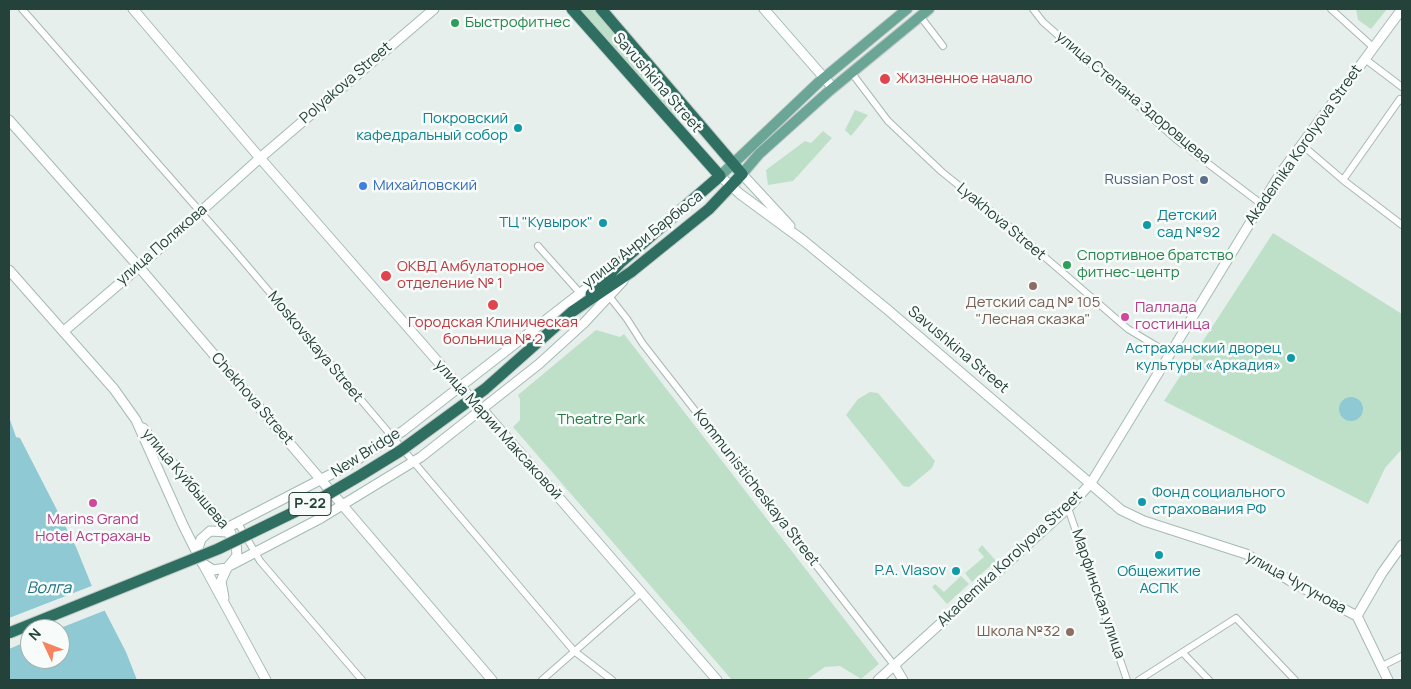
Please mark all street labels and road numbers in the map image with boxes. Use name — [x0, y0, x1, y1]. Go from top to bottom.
street label: улица Степана Здоровцева — [1052, 28, 1214, 168]
street label: Savushkina Street — [609, 30, 705, 136]
street label: Polyakova Street — [296, 38, 396, 128]
street label: Akademika Korolyova Street — [1242, 62, 1366, 228]
street label: Lyakhova Street — [953, 180, 1049, 264]
street label: улица Анри Барбюса — [579, 187, 707, 293]
street label: улица Полякова — [113, 201, 211, 289]
street label: Moskovskaya Street — [264, 288, 366, 406]
street label: Savushkina Street — [904, 303, 1012, 397]
street label: Chekhova Street — [207, 349, 297, 449]
street label: улица Марии Максаковой — [431, 356, 565, 504]
street label: Kommunisticheskaya Street — [689, 406, 823, 570]
street label: улица Куйбышева — [138, 425, 232, 533]
street label: New Bridge — [328, 425, 404, 481]
street label: Akademika Korolyova Street — [934, 487, 1086, 631]
road number: Р-22 — [289, 492, 331, 516]
street label: Марфинская улица — [1067, 527, 1129, 661]
street label: улица Чугунова — [1243, 548, 1349, 618]

